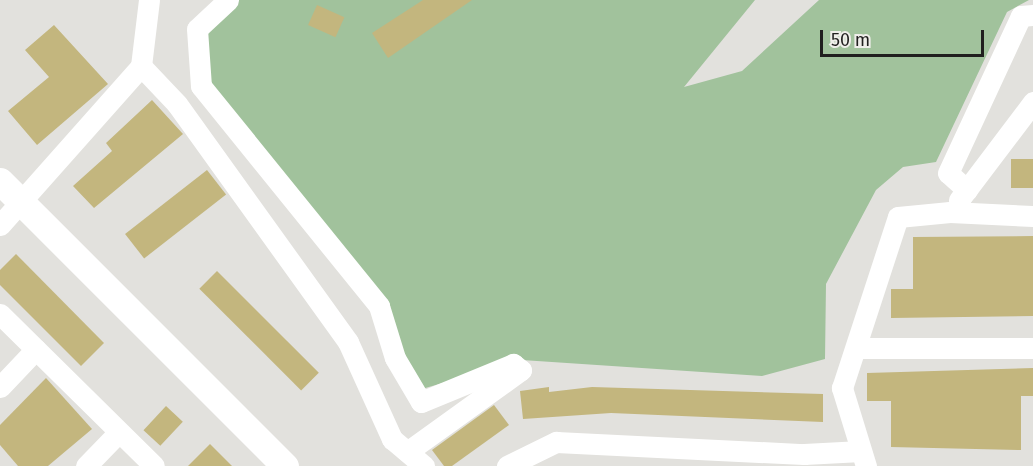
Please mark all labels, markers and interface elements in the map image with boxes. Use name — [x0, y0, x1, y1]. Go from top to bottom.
scale bar — [823, 18, 986, 56]
text: 50 m — [831, 29, 870, 51]

